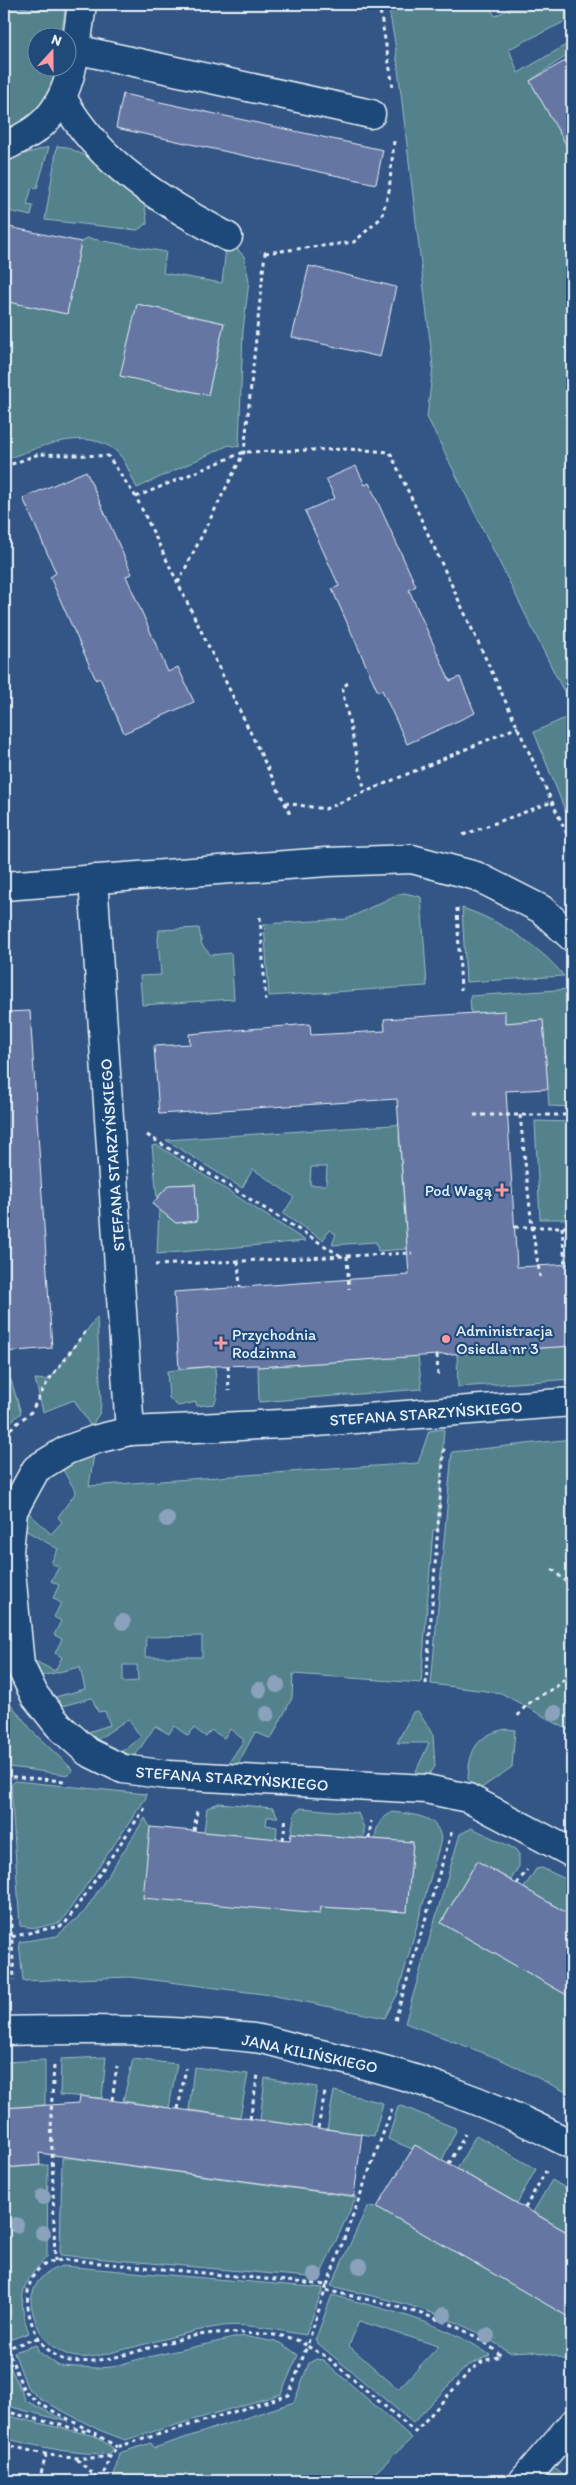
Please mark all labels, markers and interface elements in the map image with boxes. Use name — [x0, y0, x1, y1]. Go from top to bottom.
north arrow — [28, 28, 78, 78]
text: N — [49, 31, 64, 50]
street label: STEFANA STARZYŃSKIEGO — [96, 1058, 129, 1252]
place label: Pod Wagą — [425, 1181, 493, 1200]
marker: Pod Wagą — [496, 1184, 508, 1196]
place label: Administracja Osiedla nr 3 — [456, 1321, 553, 1358]
place label: Przychodnia Rodzinna — [232, 1325, 317, 1362]
marker: Administracja Osiedla nr 3 — [440, 1333, 452, 1345]
marker: Przychodnia Rodzinna — [214, 1336, 228, 1350]
street label: STEFANA STARZYŃSKIEGO — [329, 1397, 523, 1430]
street label: STEFANA STARZYŃSKIEGO — [135, 1762, 329, 1795]
street label: JANA KILIŃSKIEGO — [240, 2030, 380, 2077]

